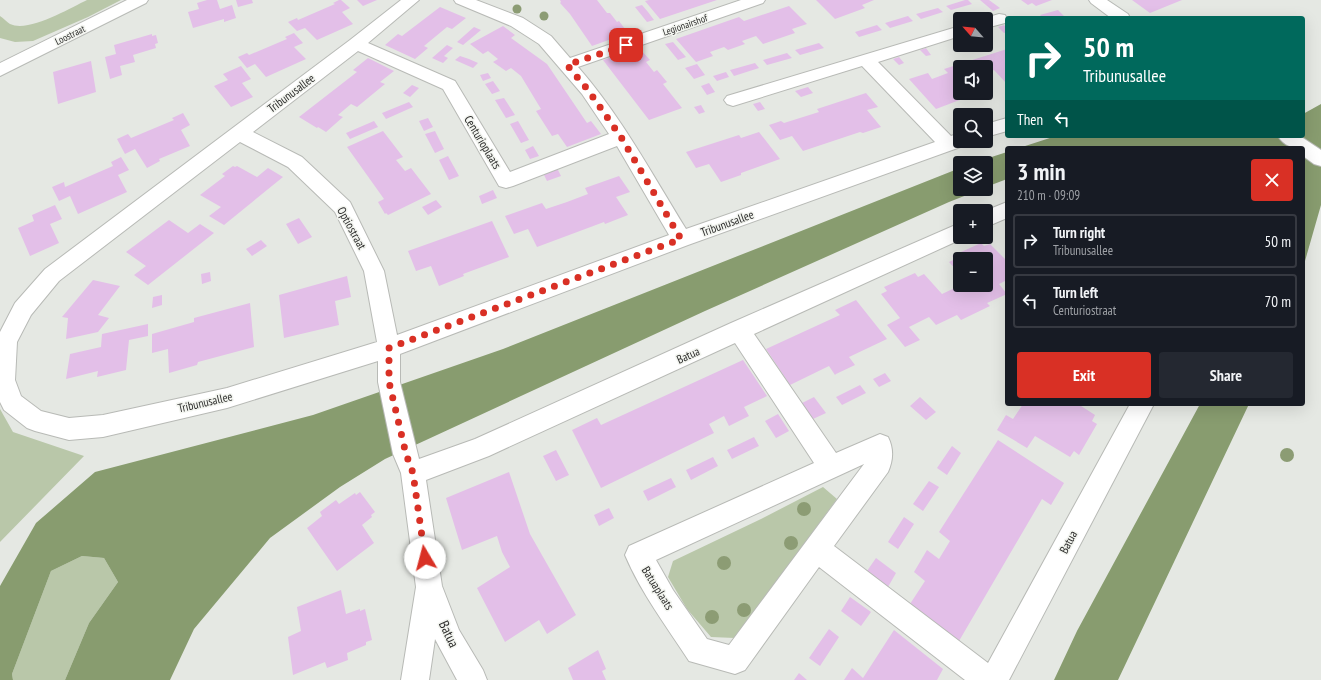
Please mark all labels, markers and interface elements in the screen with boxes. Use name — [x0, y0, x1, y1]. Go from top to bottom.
street label: Legionairshof — [661, 11, 709, 39]
north arrow — [953, 12, 993, 52]
map controls — [953, 12, 993, 292]
street label: Loostraat — [53, 22, 87, 48]
pin — [609, 28, 643, 62]
text: 50 m — [1083, 28, 1134, 65]
icon: right — [1017, 32, 1069, 84]
icon: arrive — [615, 34, 637, 56]
button: sound — [953, 60, 993, 100]
text: Tribunusallee — [1083, 64, 1166, 87]
street label: Tribunusallee — [264, 70, 318, 116]
button: search — [953, 108, 993, 148]
icon: left — [1051, 108, 1073, 130]
text: Then — [1017, 110, 1043, 129]
street label: Centurioplaats — [461, 112, 505, 172]
button: layers — [953, 156, 993, 196]
text: 3 min — [1017, 156, 1065, 187]
button: close — [1251, 159, 1293, 201]
text: 210 m · 09:09 — [1017, 187, 1080, 204]
street label: Optiostraat — [334, 204, 370, 253]
button: + — [953, 204, 993, 244]
street label: Tribunusallee — [698, 206, 756, 240]
text: Turn right — [1053, 223, 1105, 242]
icon: right — [1019, 230, 1041, 252]
text: 50 m — [1265, 232, 1291, 251]
text: Tribunusallee — [1053, 242, 1113, 259]
button: − — [953, 252, 993, 292]
text: Turn left — [1053, 283, 1098, 302]
icon: left — [1019, 290, 1041, 312]
text: 70 m — [1265, 292, 1291, 311]
text: Centuriostraat — [1053, 302, 1116, 319]
street label: Batua — [674, 343, 702, 367]
button: Exit — [1017, 352, 1151, 398]
button: Share — [1159, 352, 1293, 398]
street label: Tribunusallee — [176, 388, 234, 416]
street label: Batua — [1056, 528, 1080, 556]
position arrow — [404, 537, 446, 579]
street label: Batuaplaats — [639, 563, 677, 613]
street label: Batua — [435, 618, 463, 650]

